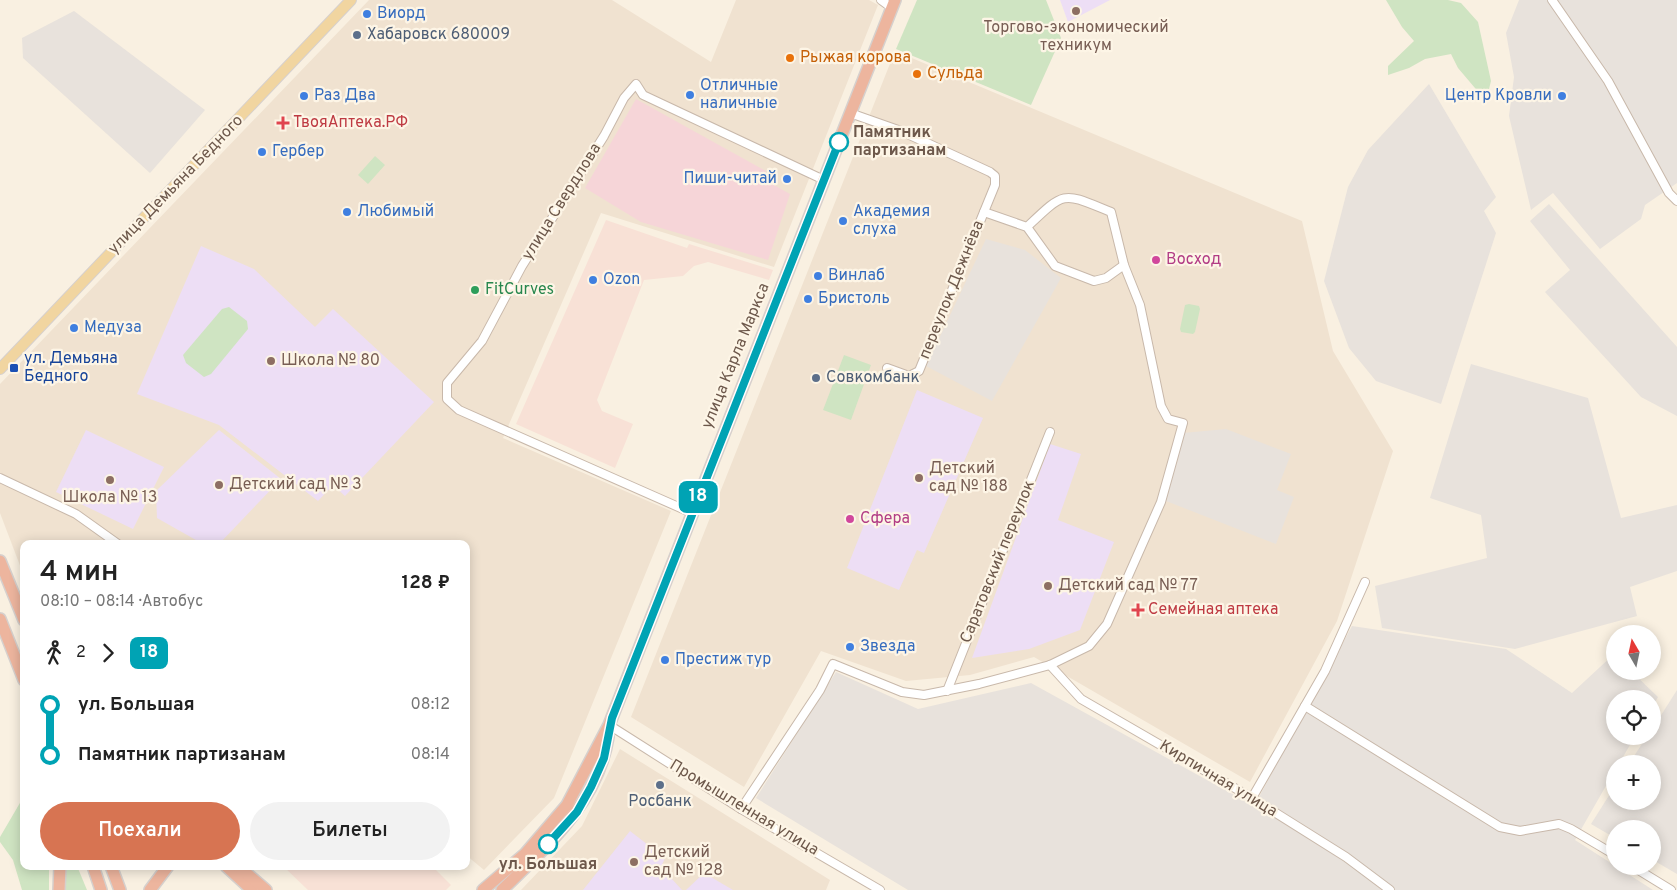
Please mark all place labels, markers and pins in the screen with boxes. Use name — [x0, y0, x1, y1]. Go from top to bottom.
place label: Виорд — [377, 4, 426, 24]
marker: Торгово-экономический техникум — [1070, 5, 1082, 17]
marker: Виорд — [361, 8, 373, 20]
place label: Торгово-экономический техникум — [983, 18, 1169, 56]
place label: Хабаровск 680009 — [367, 25, 510, 45]
marker: Хабаровск 680009 — [351, 29, 363, 41]
place label: Рыжая корова — [800, 48, 911, 68]
marker: Рыжая корова — [784, 52, 796, 64]
place label: Сульда — [927, 64, 983, 84]
marker: Сульда — [911, 68, 923, 80]
place label: Отличные наличные — [700, 76, 778, 114]
place label: Раз Два — [314, 86, 376, 106]
place label: Центр Кровли — [1445, 86, 1552, 106]
marker: Отличные наличные — [684, 89, 696, 101]
marker: Раз Два — [298, 90, 310, 102]
marker: Центр Кровли — [1556, 90, 1568, 102]
place label: ТвояАптека.РФ — [293, 113, 408, 133]
marker: ТвояАптека.РФ — [277, 117, 289, 129]
place label: Памятник партизанам — [853, 123, 946, 161]
marker: Памятник партизанам — [829, 132, 849, 152]
place label: Гербер — [272, 142, 324, 162]
marker: Гербер — [256, 146, 268, 158]
place label: Пиши-читай — [684, 169, 777, 189]
marker: Пиши-читай — [781, 173, 793, 185]
place label: Любимый — [357, 202, 434, 222]
place label: Академия слуха — [853, 202, 930, 240]
marker: Любимый — [341, 206, 353, 218]
marker: Академия слуха — [837, 215, 849, 227]
place label: Восход — [1166, 250, 1221, 270]
marker: Восход — [1150, 254, 1162, 266]
place label: Винлаб — [828, 266, 885, 286]
place label: Ozon — [603, 270, 640, 290]
marker: Винлаб — [812, 270, 824, 282]
marker: Ozon — [587, 274, 599, 286]
place label: FitCurves — [485, 280, 554, 300]
marker: FitCurves — [469, 284, 481, 296]
place label: Бристоль — [818, 289, 890, 309]
marker: Бристоль — [802, 293, 814, 305]
place label: Медуза — [84, 318, 142, 338]
marker: Медуза — [68, 322, 80, 334]
place label: ул. Демьяна Бедного — [24, 349, 118, 387]
place label: Школа № 80 — [281, 351, 380, 371]
marker: Школа № 80 — [265, 355, 277, 367]
marker: ул. Демьяна Бедного — [8, 362, 20, 374]
place label: Совкомбанк — [826, 368, 920, 388]
marker: Совкомбанк — [810, 372, 822, 384]
place label: Детский сад № 188 — [929, 459, 1008, 497]
marker: Детский сад № 188 — [913, 472, 925, 484]
marker: Школа № 13 — [104, 474, 116, 486]
place label: Детский сад № 3 — [229, 475, 362, 495]
marker: Детский сад № 3 — [213, 479, 225, 491]
place label: Школа № 13 — [63, 488, 157, 508]
place label: Сфера — [860, 509, 910, 529]
marker: Сфера — [844, 513, 856, 525]
place label: Детский сад № 77 — [1058, 576, 1198, 596]
marker: Детский сад № 77 — [1042, 580, 1054, 592]
place label: Семейная аптека — [1148, 600, 1278, 620]
marker: Семейная аптека — [1132, 604, 1144, 616]
place label: Звезда — [860, 637, 916, 657]
marker: Звезда — [844, 641, 856, 653]
place label: Престиж тур — [675, 650, 771, 670]
marker: Престиж тур — [659, 654, 671, 666]
marker: Росбанк — [654, 779, 666, 791]
place label: Росбанк — [628, 792, 692, 812]
marker: ул. Большая — [538, 834, 558, 854]
place label: Детский сад № 128 — [644, 843, 723, 881]
place label: ул. Большая — [499, 855, 597, 875]
marker: Детский сад № 128 — [628, 856, 640, 868]

